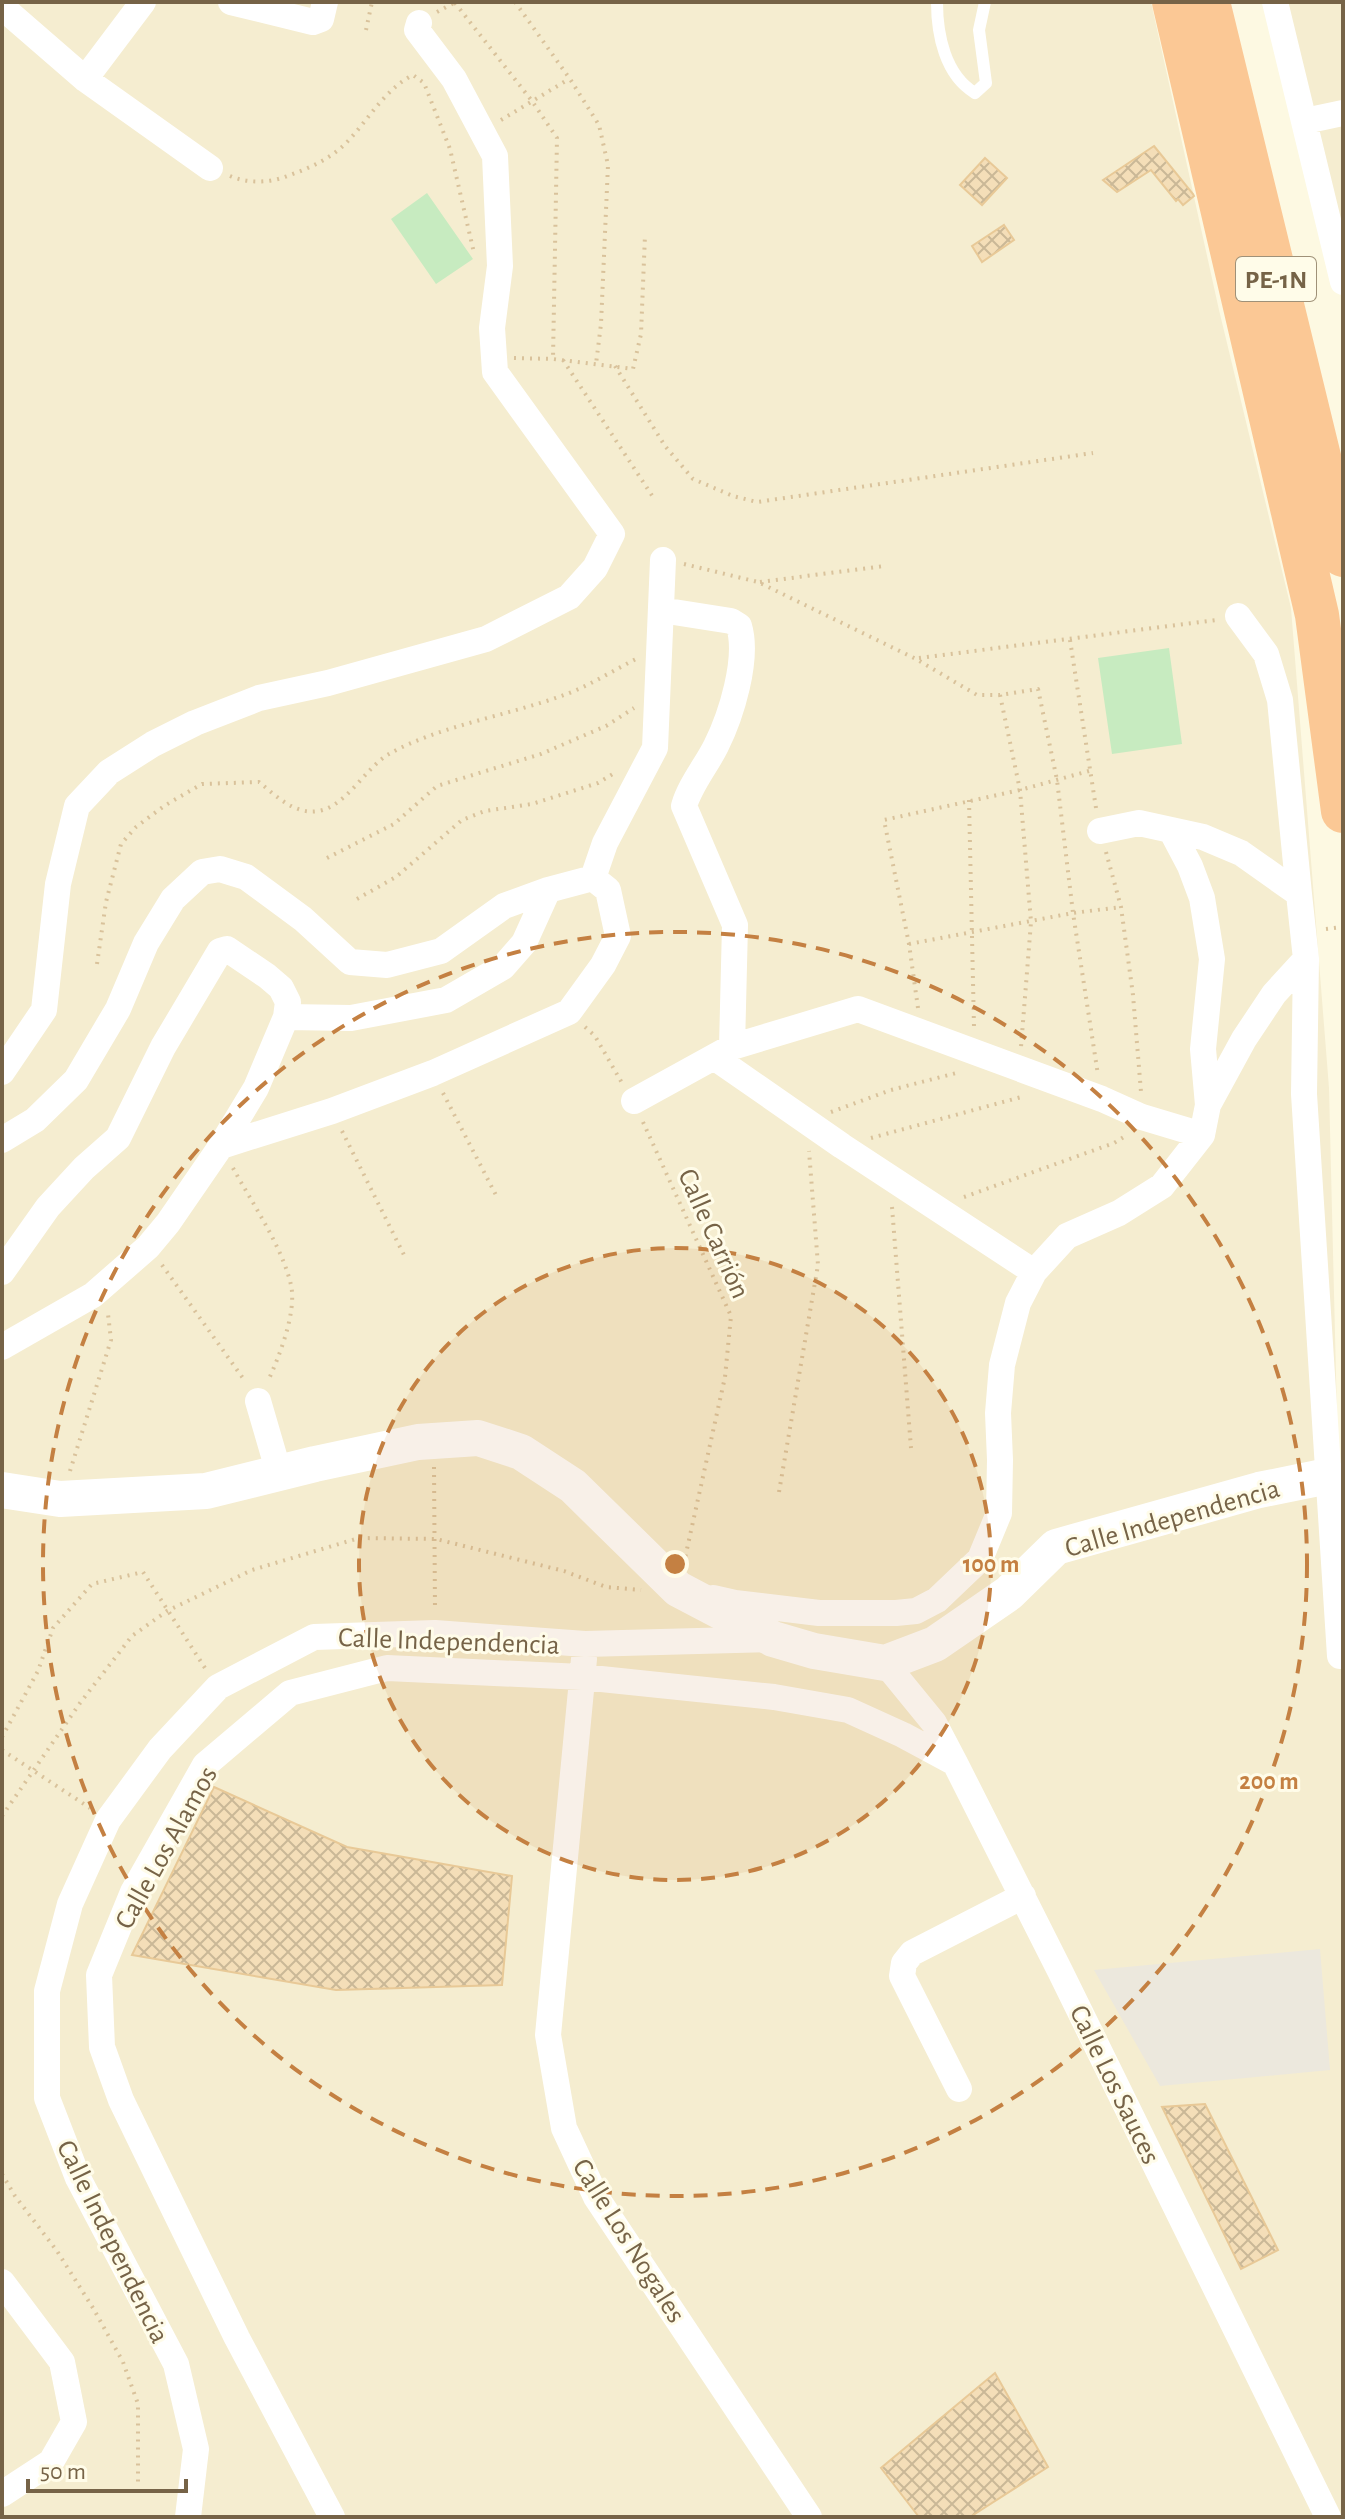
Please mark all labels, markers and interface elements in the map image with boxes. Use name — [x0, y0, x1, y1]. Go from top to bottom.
road number: PE-1N — [1236, 257, 1316, 301]
street label: Calle Carrión — [672, 1165, 754, 1303]
street label: Calle Independencia — [1062, 1475, 1283, 1563]
centre of rings — [661, 1550, 689, 1578]
text: 100 m — [963, 1553, 1019, 1577]
street label: Calle Independencia — [338, 1624, 560, 1660]
street label: Calle Los Alamos — [111, 1762, 223, 1934]
text: 200 m — [1239, 1770, 1299, 1794]
street label: Calle Los Sauces — [1064, 2001, 1165, 2169]
street label: Calle Independencia — [51, 2136, 173, 2348]
street label: Calle Los Nogales — [567, 2154, 690, 2328]
scale bar — [28, 2443, 186, 2493]
text: 50 m — [40, 2460, 86, 2484]

